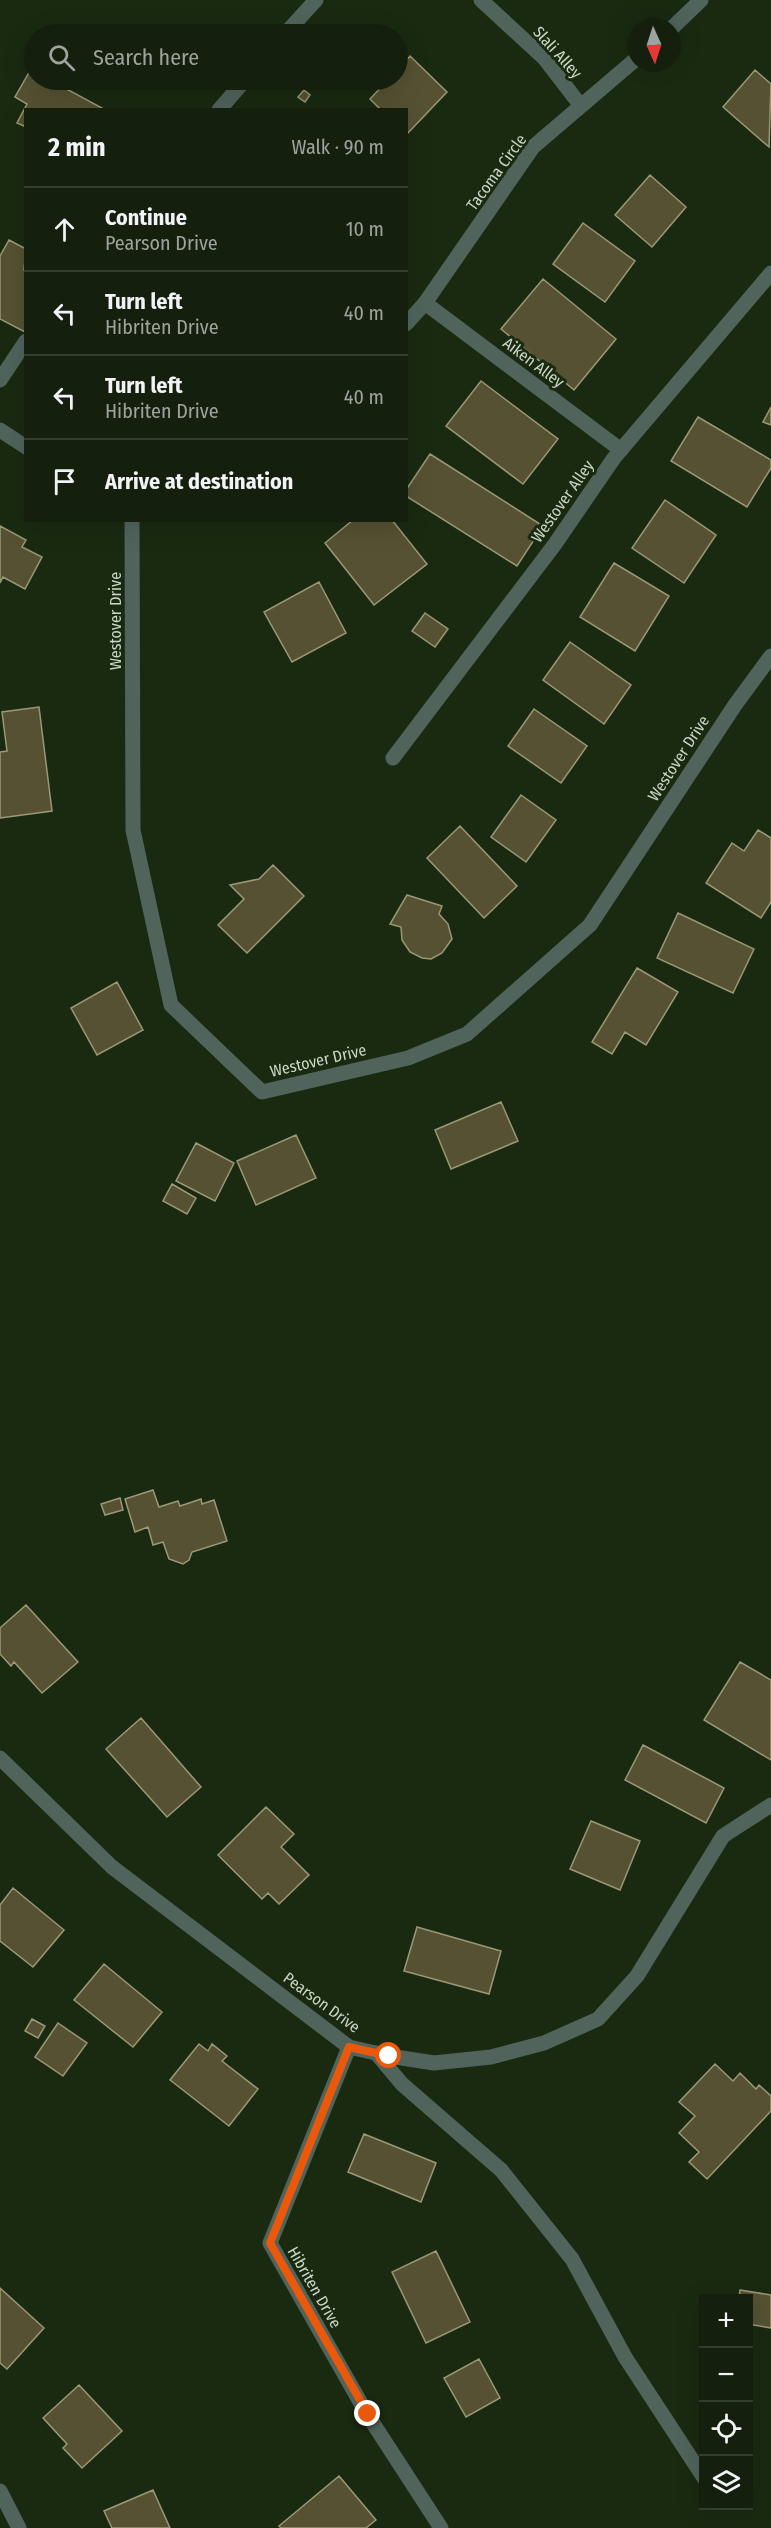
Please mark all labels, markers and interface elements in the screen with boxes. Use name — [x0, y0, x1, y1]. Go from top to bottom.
north arrow — [627, 18, 681, 72]
street label: Slali Alley — [529, 22, 587, 83]
search box — [24, 24, 408, 90]
icon: search — [45, 41, 78, 74]
text: Search here — [93, 44, 199, 71]
street label: Tacoma Circle — [462, 130, 530, 214]
text: 2 min — [48, 132, 106, 163]
text: Walk · 90 m — [292, 135, 384, 159]
text: Continue — [105, 204, 187, 231]
icon: ahead — [48, 213, 81, 246]
text: 10 m — [346, 217, 384, 241]
text: Pearson Drive — [105, 231, 218, 255]
text: Turn left — [105, 288, 183, 315]
icon: left — [48, 297, 81, 330]
text: 40 m — [344, 301, 384, 325]
text: Hibriten Drive — [105, 315, 219, 339]
street label: Aiken Alley — [499, 333, 569, 392]
text: Turn left — [105, 372, 183, 399]
icon: left — [48, 381, 81, 414]
text: 40 m — [344, 385, 384, 409]
text: Hibriten Drive — [105, 399, 219, 423]
street label: Westover Alley — [527, 456, 598, 546]
icon: arrive — [48, 465, 81, 498]
text: Arrive at destination — [105, 468, 293, 495]
street label: Westover Drive — [106, 572, 125, 670]
street label: Westover Drive — [644, 712, 713, 805]
street label: Westover Drive — [268, 1040, 368, 1081]
street label: Pearson Drive — [280, 1968, 364, 2037]
route start — [375, 2042, 401, 2068]
street label: Hibriten Drive — [284, 2243, 346, 2331]
map controls — [699, 2294, 753, 2510]
button: + — [699, 2294, 753, 2348]
button: − — [699, 2348, 753, 2402]
route end — [354, 2400, 380, 2426]
button: locate — [699, 2402, 753, 2456]
button: layers — [699, 2456, 753, 2510]

